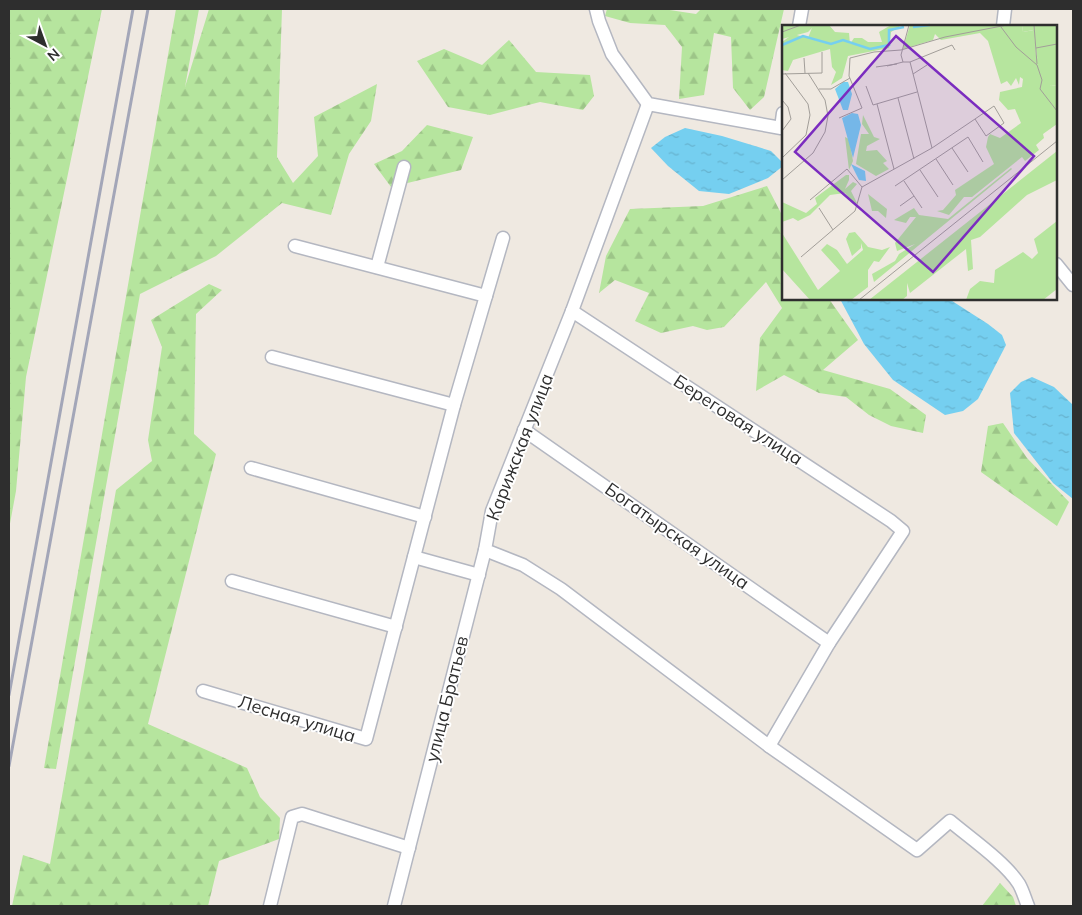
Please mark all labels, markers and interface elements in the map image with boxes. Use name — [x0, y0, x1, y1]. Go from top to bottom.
north arrow — [20, 20, 70, 70]
inset map — [782, 25, 1057, 300]
text: N — [44, 45, 63, 65]
street label: Береговая улица — [669, 369, 807, 470]
street label: Карижская улица — [481, 370, 558, 524]
street label: Богатырская улица — [601, 477, 754, 594]
street label: улица Братьев — [420, 633, 473, 764]
street label: Лесная улица — [236, 690, 359, 747]

